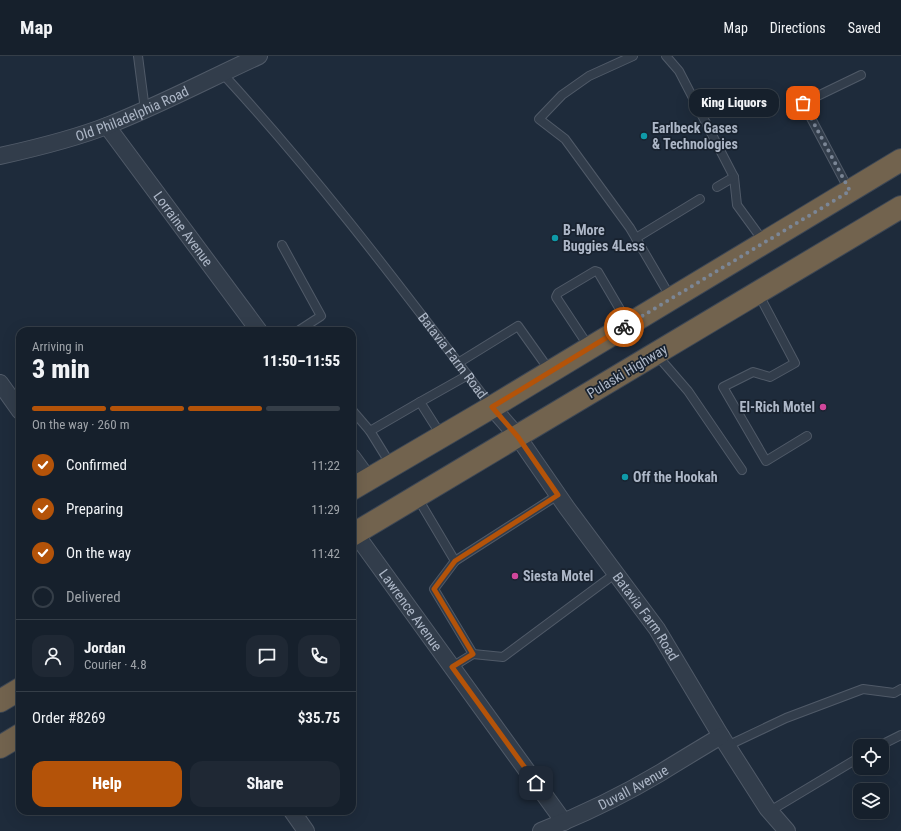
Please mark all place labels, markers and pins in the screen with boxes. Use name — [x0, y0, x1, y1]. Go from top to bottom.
pin — [786, 86, 820, 120]
callout: King Liquors — [689, 89, 779, 117]
place label: Earlbeck Gases & Technologies — [652, 120, 738, 152]
marker: Earlbeck Gases & Technologies — [639, 131, 649, 141]
place label: B-More Buggies 4Less — [563, 222, 645, 254]
marker: B-More Buggies 4Less — [550, 233, 560, 243]
place label: El-Rich Motel — [740, 399, 815, 415]
marker: El-Rich Motel — [818, 402, 828, 412]
place label: Off the Hookah — [633, 469, 718, 485]
marker: Off the Hookah — [620, 472, 630, 482]
place label: Siesta Motel — [523, 568, 593, 584]
marker: Siesta Motel — [510, 571, 520, 581]
pin — [519, 766, 553, 800]

